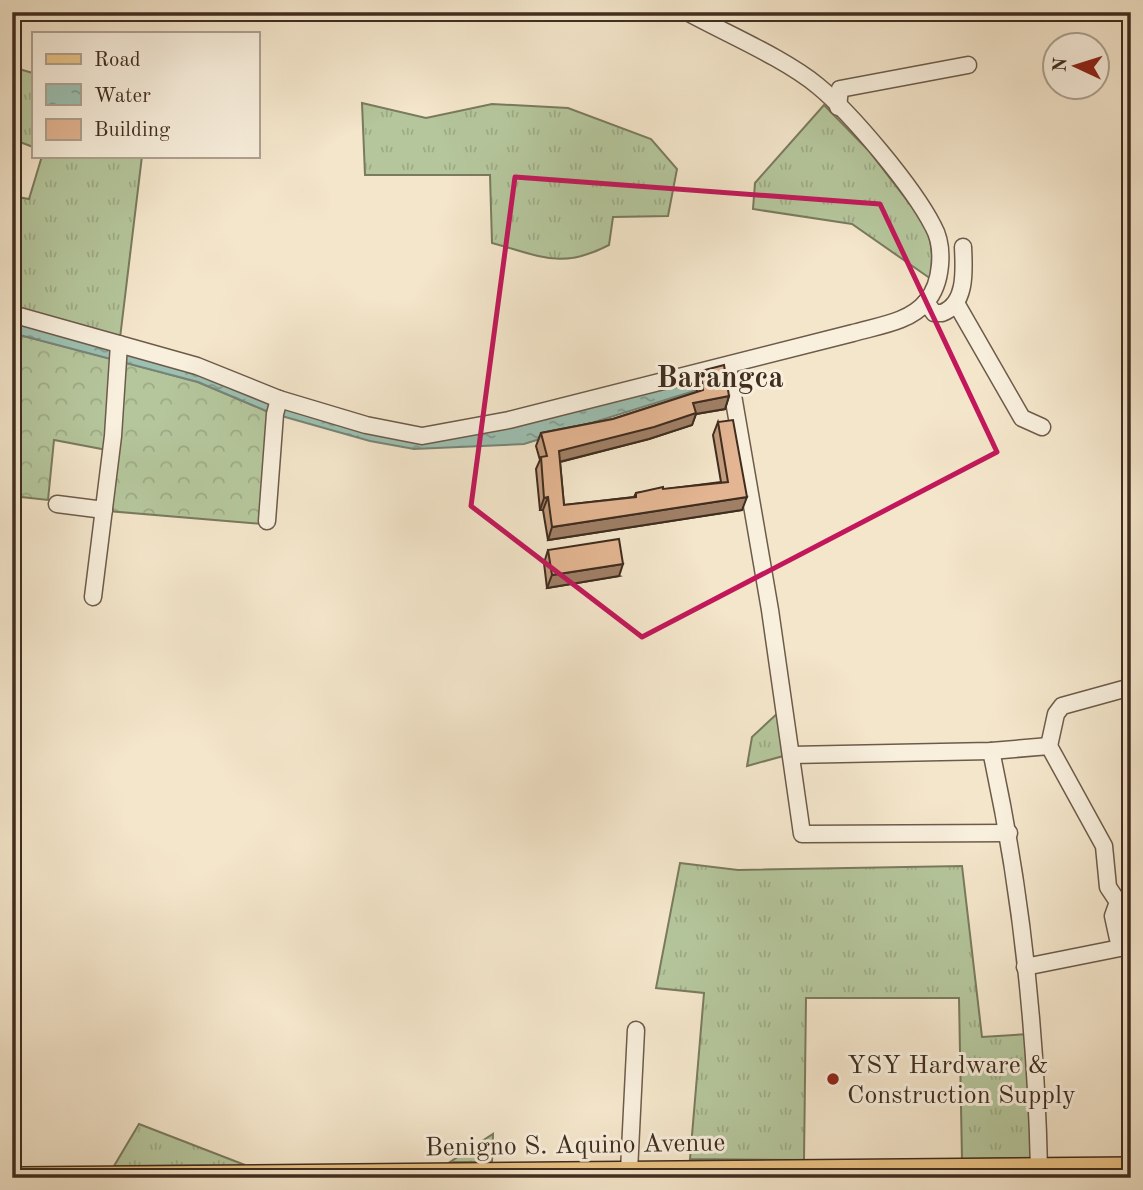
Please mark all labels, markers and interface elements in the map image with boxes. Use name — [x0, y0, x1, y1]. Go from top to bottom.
legend — [32, 32, 259, 158]
north arrow — [1042, 32, 1112, 102]
text: Road — [94, 50, 141, 71]
text: N — [1052, 57, 1072, 73]
text: Water — [94, 86, 151, 107]
text: Building — [94, 120, 171, 141]
district label: Barangca — [656, 364, 784, 394]
place label: YSY Hardware & Construction Supply — [847, 1053, 1076, 1109]
marker: YSY Hardware & Construction Supply — [825, 1071, 841, 1087]
street label: Benigno S. Aquino Avenue — [425, 1130, 725, 1162]

